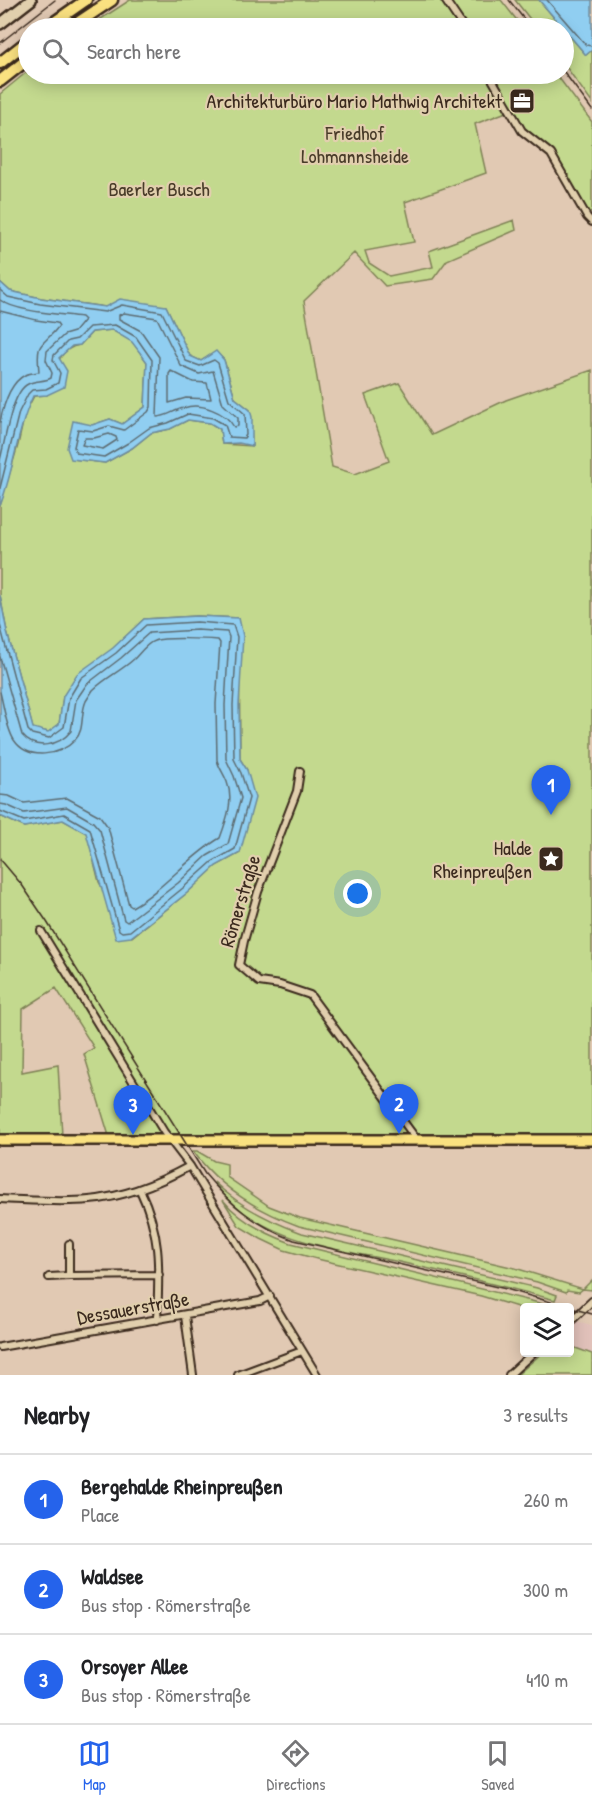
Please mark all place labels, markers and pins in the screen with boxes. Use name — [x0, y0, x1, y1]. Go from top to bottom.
office icon: Architekturbüro Mario Mathwig Architekt — [507, 86, 537, 116]
place label: Architekturbüro Mario Mathwig Architekt — [207, 87, 503, 114]
pin: 1 — [532, 766, 570, 815]
place label: Halde Rheinpreußen — [433, 834, 532, 884]
place icon: Halde Rheinpreußen — [536, 844, 566, 874]
pin: 2 — [380, 1084, 418, 1134]
pin: 3 — [114, 1086, 152, 1135]

